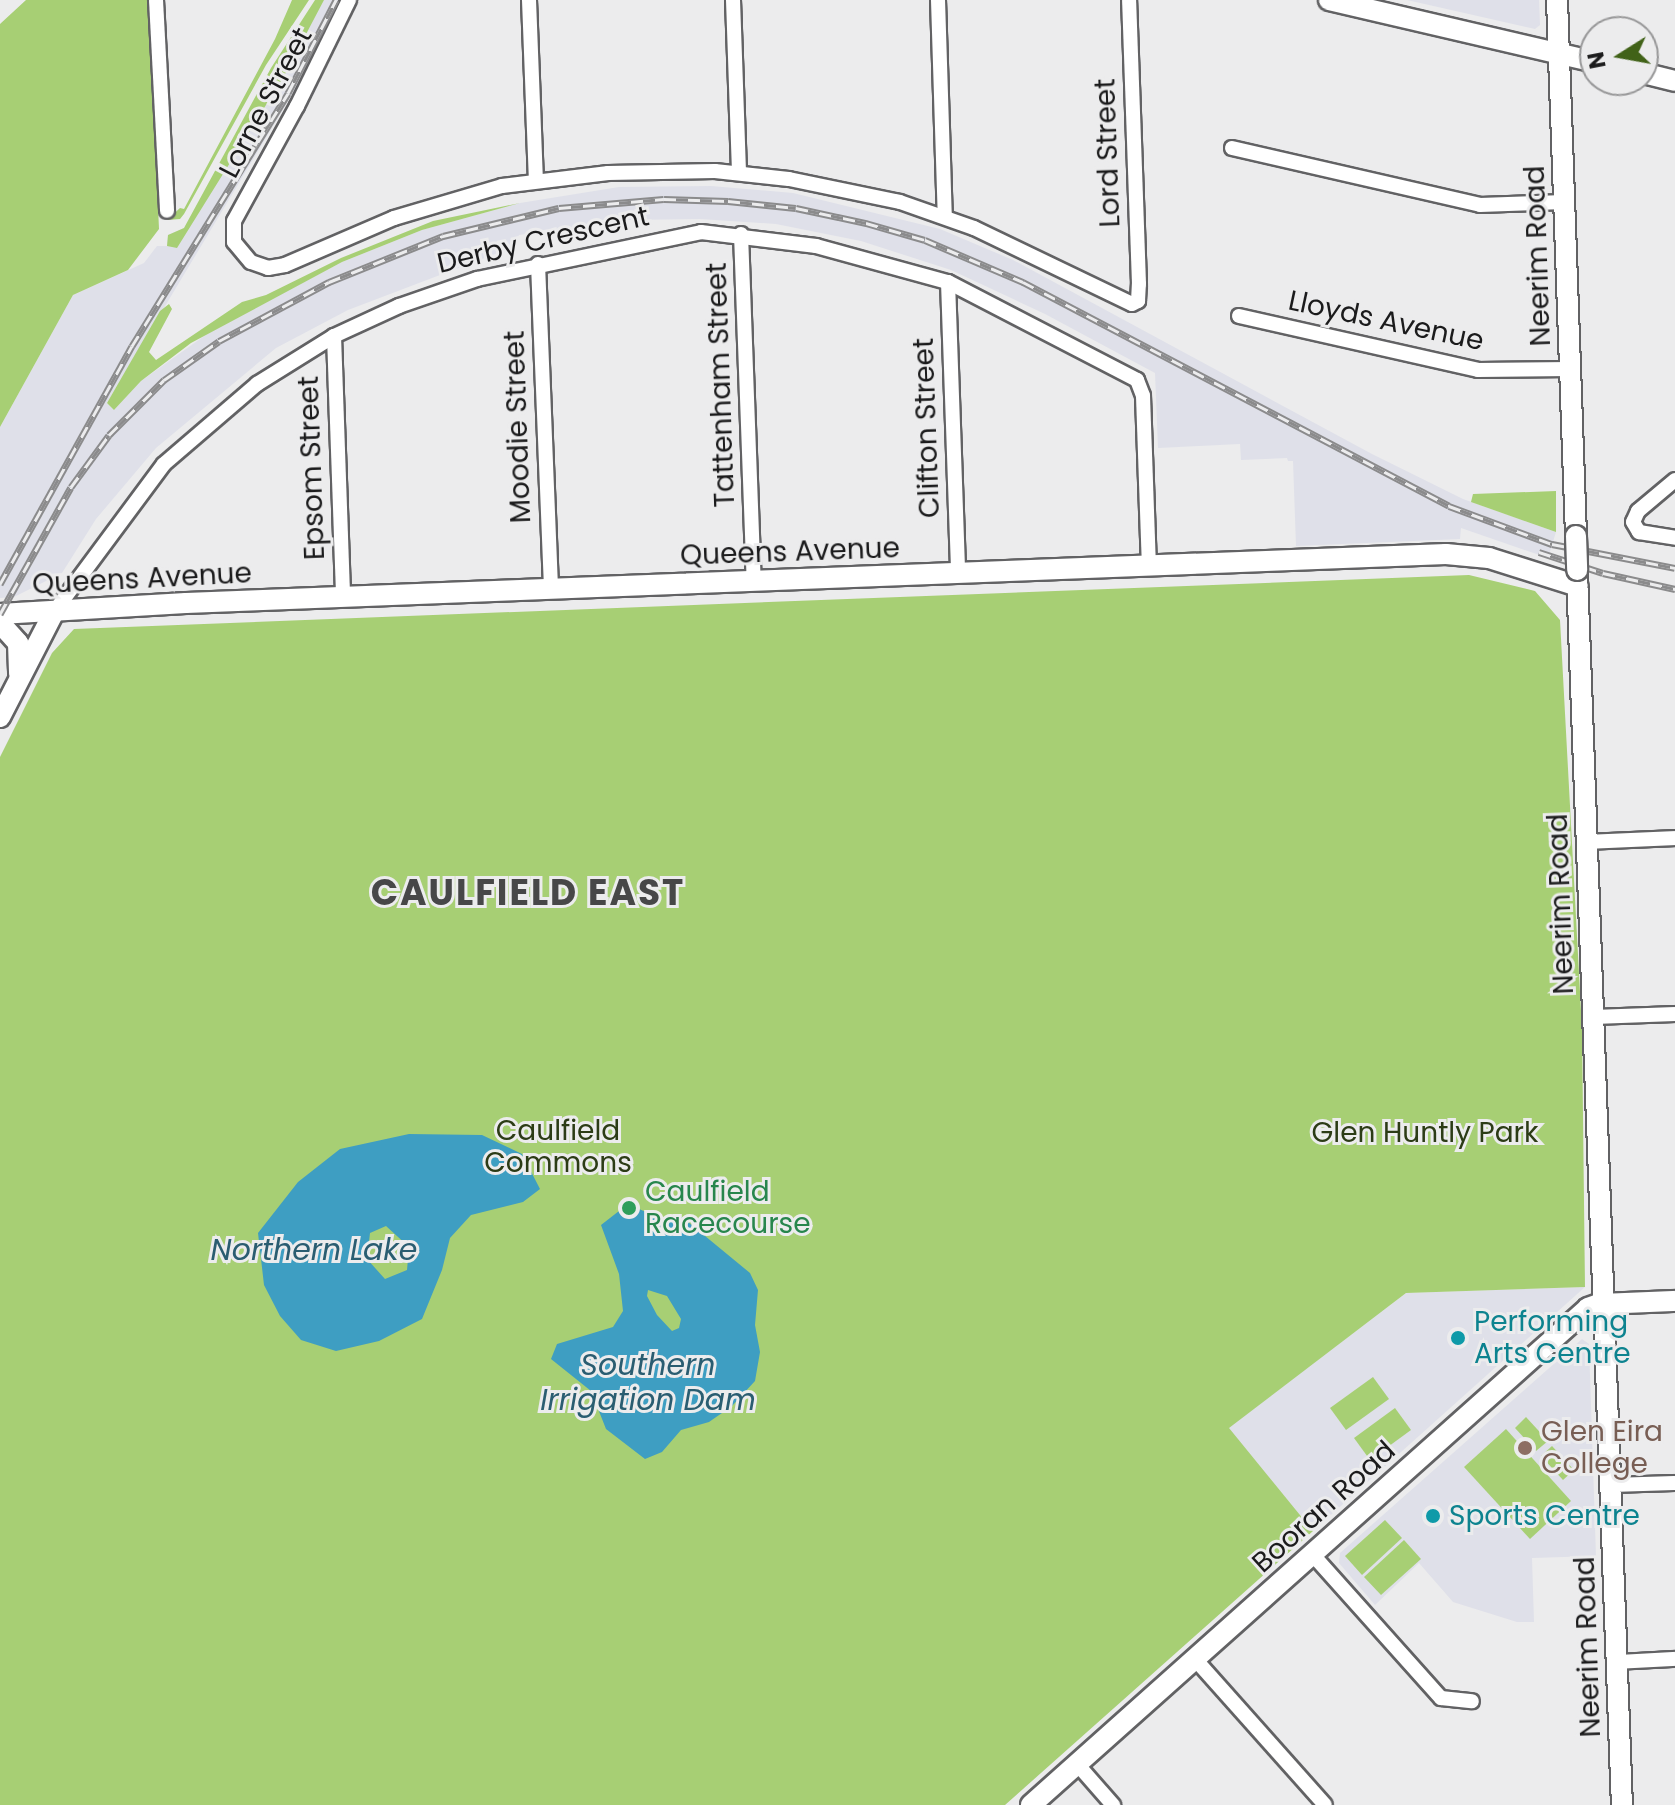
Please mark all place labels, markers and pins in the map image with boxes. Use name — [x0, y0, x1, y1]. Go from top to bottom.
place label: Caulfield Racecourse — [645, 1175, 811, 1241]
marker: Caulfield Racecourse — [620, 1199, 638, 1217]
place label: Performing Arts Centre — [1474, 1305, 1630, 1371]
marker: Performing Arts Centre — [1449, 1329, 1467, 1347]
place label: Glen Eira College — [1541, 1415, 1663, 1481]
marker: Glen Eira College — [1516, 1439, 1534, 1457]
place label: Sports Centre — [1449, 1499, 1640, 1533]
marker: Sports Centre — [1424, 1507, 1442, 1525]

